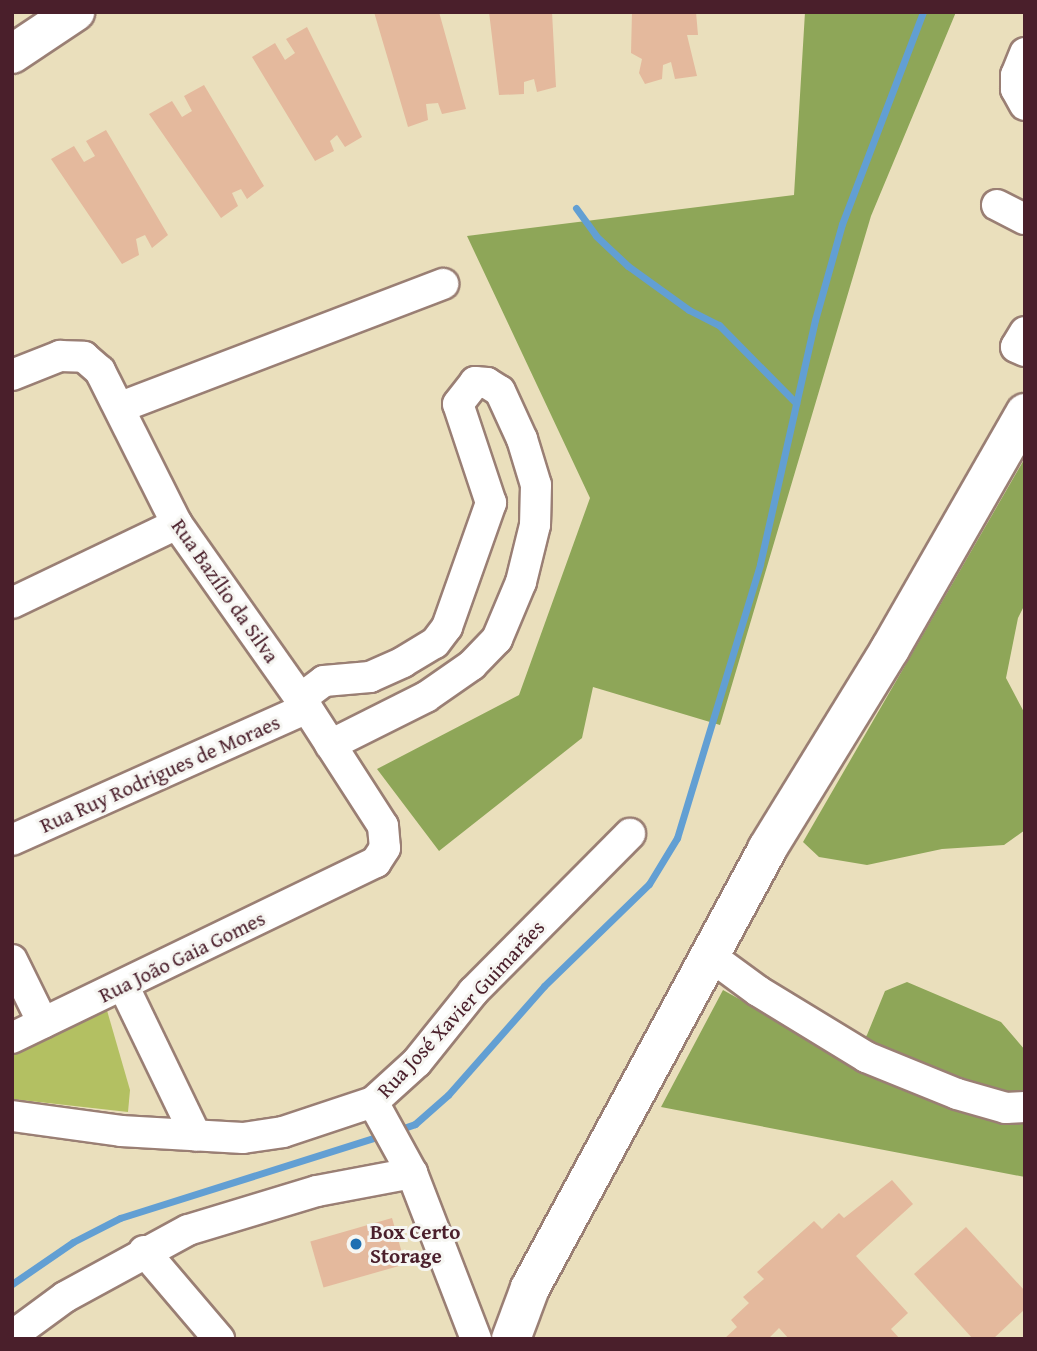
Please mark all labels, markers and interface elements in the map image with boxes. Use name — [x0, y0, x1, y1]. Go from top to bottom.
street label: Rua Bazílio da Silva — [166, 514, 284, 668]
street label: Rua Ruy Rodrigues de Moraes — [36, 710, 284, 838]
street label: Rua João Gaia Gomes — [95, 906, 269, 1008]
street label: Rua José Xavier Guimarães — [372, 915, 550, 1103]
place label: Box Certo Storage — [370, 1219, 460, 1269]
marker: Box Certo Storage — [348, 1236, 364, 1252]

